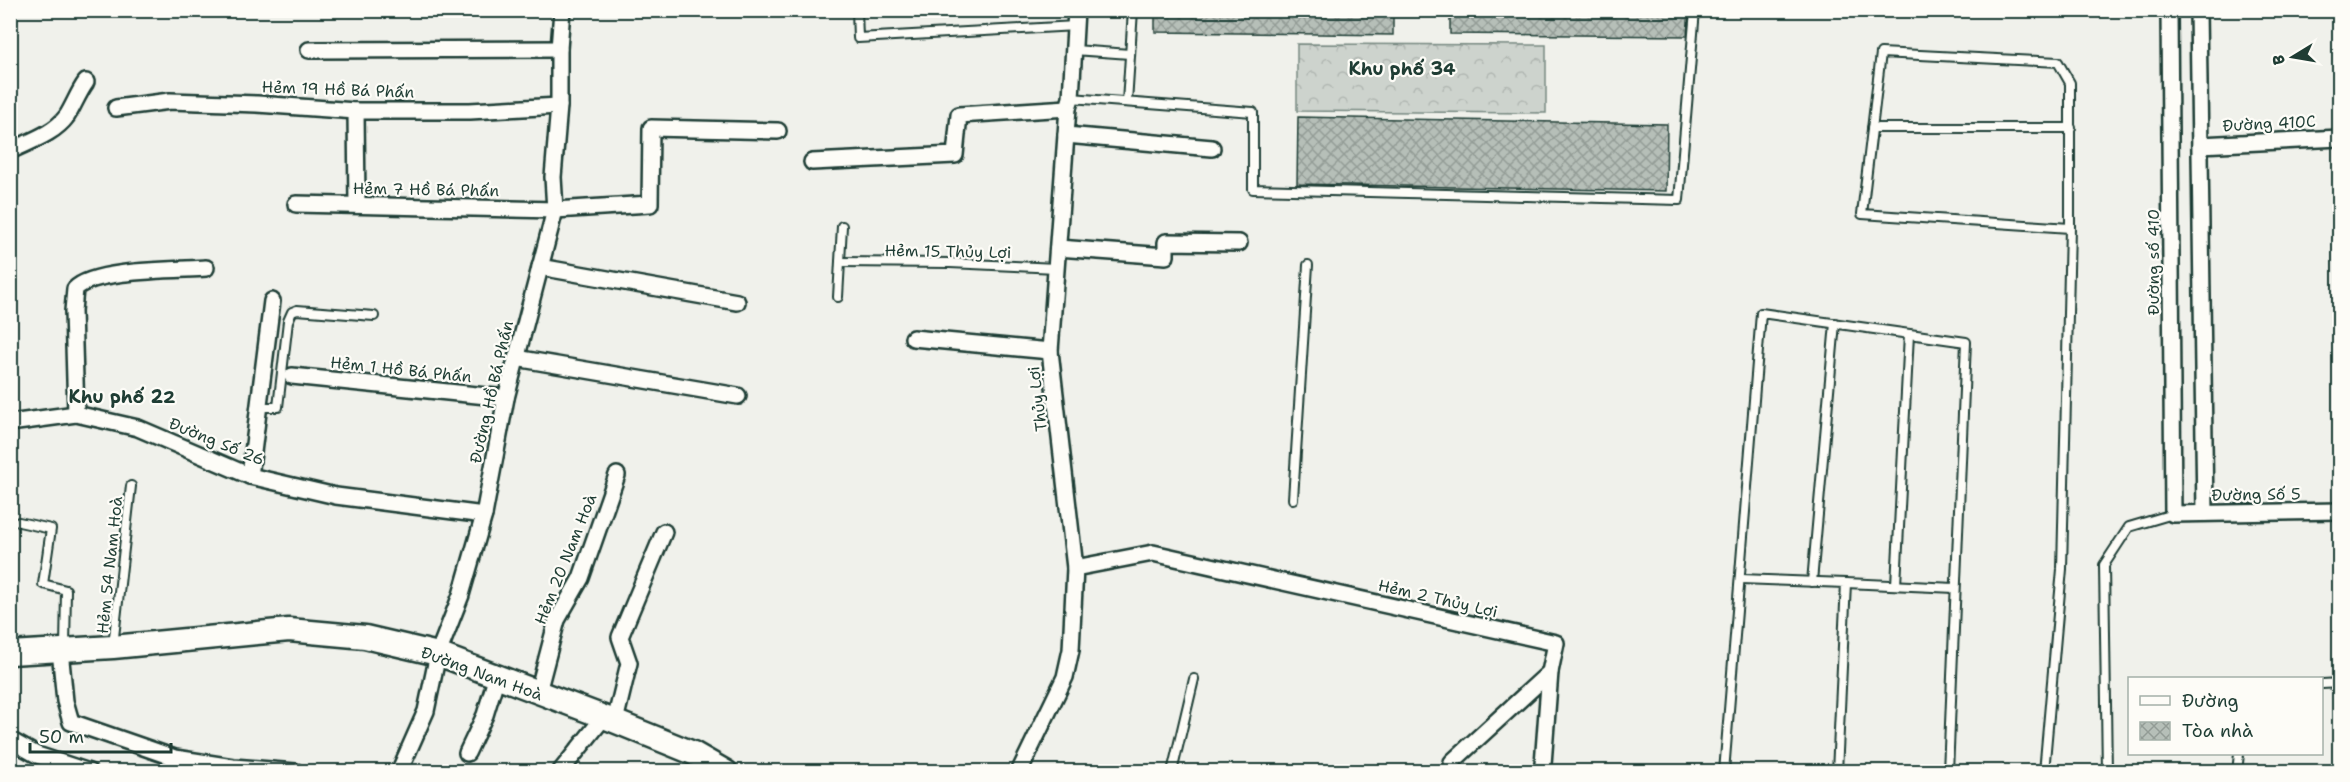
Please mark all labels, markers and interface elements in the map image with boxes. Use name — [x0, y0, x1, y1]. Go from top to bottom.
north arrow — [2263, 27, 2323, 87]
text: B — [2268, 53, 2290, 67]
district label: Khu phố 34 — [1349, 57, 1456, 81]
street label: Hẻm 19 Hồ Bá Phấn — [261, 76, 415, 103]
street label: Đường 410C — [2222, 111, 2316, 136]
street label: Hẻm 7 Hồ Bá Phấn — [353, 178, 500, 201]
street label: Đường số 410 — [2143, 209, 2164, 315]
street label: Hẻm 15 Thủy Lợi — [884, 240, 1012, 263]
street label: Đường Hồ Bá Phấn — [465, 319, 518, 465]
street label: Hẻm 1 Hồ Bá Phấn — [329, 352, 473, 387]
street label: Thủy Lợi — [1023, 365, 1052, 433]
district label: Khu phố 22 — [69, 385, 176, 409]
street label: Đường Số 26 — [166, 413, 268, 470]
street label: Đường Số 5 — [2211, 483, 2301, 506]
street label: Hẻm 20 Nam Hoà — [530, 491, 601, 628]
street label: Hẻm 54 Nam Hoà — [92, 495, 127, 635]
street label: Hẻm 2 Thủy Lợi — [1376, 575, 1500, 622]
street label: Đường Nam Hoà — [418, 642, 546, 705]
legend — [2128, 677, 2323, 755]
text: Đường — [2182, 689, 2239, 713]
scale bar — [30, 716, 171, 754]
text: Tòa nhà — [2182, 719, 2253, 743]
text: 50 m — [39, 725, 84, 749]

